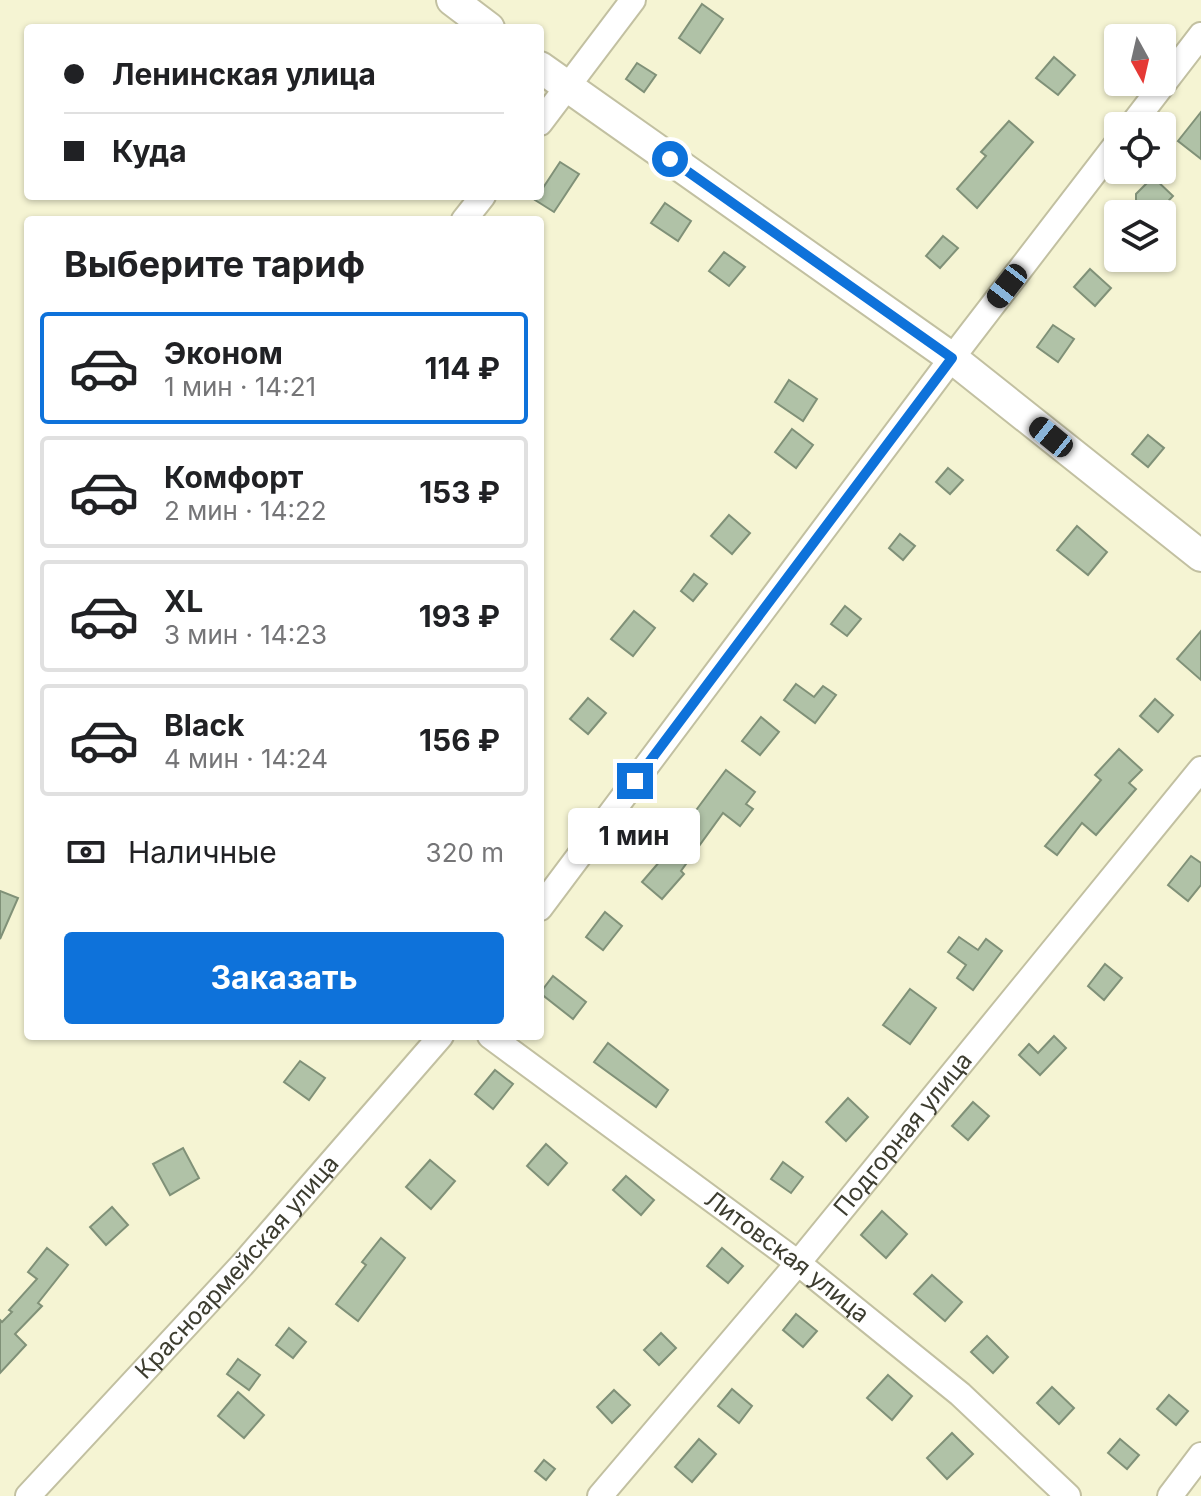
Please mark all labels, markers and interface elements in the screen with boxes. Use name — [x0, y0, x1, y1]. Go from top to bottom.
north arrow — [1104, 24, 1176, 96]
map controls — [1104, 24, 1176, 272]
text: Ленинская улица — [112, 56, 376, 92]
button: locate — [1104, 112, 1176, 184]
text: Куда — [112, 133, 187, 169]
route start — [652, 141, 688, 177]
button: layers — [1104, 200, 1176, 272]
text: Выберите тариф — [64, 242, 365, 286]
car — [983, 260, 1031, 312]
icon: car — [68, 332, 140, 404]
text: Эконом — [164, 335, 283, 371]
text: 114 ₽ — [424, 350, 500, 386]
text: 1 мин · 14:21 — [164, 371, 316, 402]
car — [1025, 413, 1077, 461]
icon: car — [68, 456, 140, 528]
text: Комфорт — [164, 459, 303, 495]
text: 153 ₽ — [419, 474, 500, 510]
text: 2 мин · 14:22 — [164, 495, 327, 526]
icon: car — [68, 580, 140, 652]
text: XL — [164, 583, 203, 619]
text: 193 ₽ — [419, 598, 500, 634]
text: 3 мин · 14:23 — [164, 619, 327, 650]
icon: car — [68, 704, 140, 776]
text: Black — [164, 707, 244, 743]
text: 156 ₽ — [419, 722, 500, 758]
text: 4 мин · 14:24 — [164, 743, 328, 774]
route end — [617, 763, 653, 799]
callout: 1 мин — [569, 809, 701, 865]
text: 1 мин — [599, 820, 669, 851]
icon: cash — [64, 830, 108, 874]
text: Наличные — [128, 834, 277, 870]
text: 320 m — [426, 837, 504, 868]
button: Заказать — [64, 932, 504, 1024]
street label: Подгорная улица — [827, 1046, 978, 1221]
street label: Красноармейская улица — [129, 1149, 345, 1385]
street label: Литовская улица — [699, 1184, 875, 1329]

